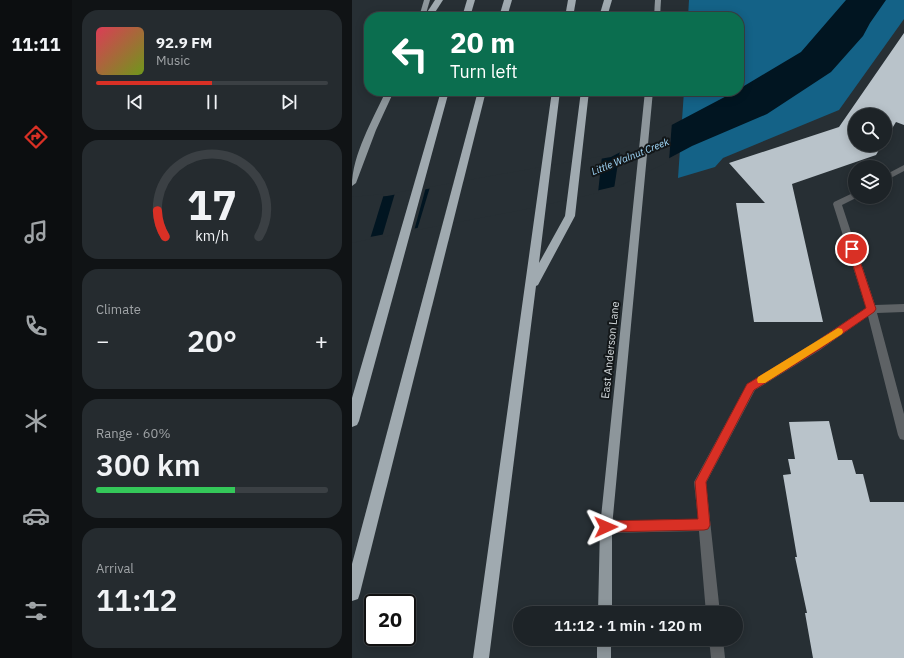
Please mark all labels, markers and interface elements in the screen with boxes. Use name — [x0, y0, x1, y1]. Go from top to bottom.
text: 20 m — [450, 24, 515, 61]
icon: left — [384, 28, 436, 80]
text: 11:11 — [11, 33, 61, 56]
text: 92.9 FM — [156, 33, 212, 52]
text: Music — [156, 52, 190, 69]
text: Turn left — [450, 60, 518, 83]
icon: previous — [124, 91, 146, 113]
icon: pause — [201, 91, 223, 113]
icon: next — [278, 91, 300, 113]
map controls — [848, 108, 892, 204]
button: search — [848, 108, 892, 152]
icon: directions — [22, 123, 50, 151]
water label: Little Walnut Creek — [589, 135, 672, 178]
button: layers — [848, 160, 892, 204]
text: 17 — [187, 177, 237, 231]
icon: music — [22, 218, 50, 246]
text: km/h — [195, 226, 229, 245]
pin — [835, 232, 869, 266]
icon: arrive — [841, 238, 863, 260]
text: Climate — [96, 301, 141, 318]
street label: East Anderson Lane — [598, 301, 622, 399]
icon: phone — [22, 312, 50, 340]
text: 20° — [187, 321, 237, 360]
text: − — [96, 326, 109, 355]
text: + — [315, 326, 328, 355]
icon: climate — [22, 407, 50, 435]
text: Range · 60% — [96, 425, 170, 442]
text: 300 km — [96, 445, 201, 484]
icon: car — [22, 502, 50, 530]
position arrow — [585, 506, 627, 548]
text: Arrival — [96, 560, 134, 577]
text: 11:12 — [96, 580, 178, 619]
speed limit sign: 20 — [364, 594, 416, 646]
icon: filters — [22, 597, 50, 625]
text: 11:12 · 1 min · 120 m — [554, 616, 702, 635]

